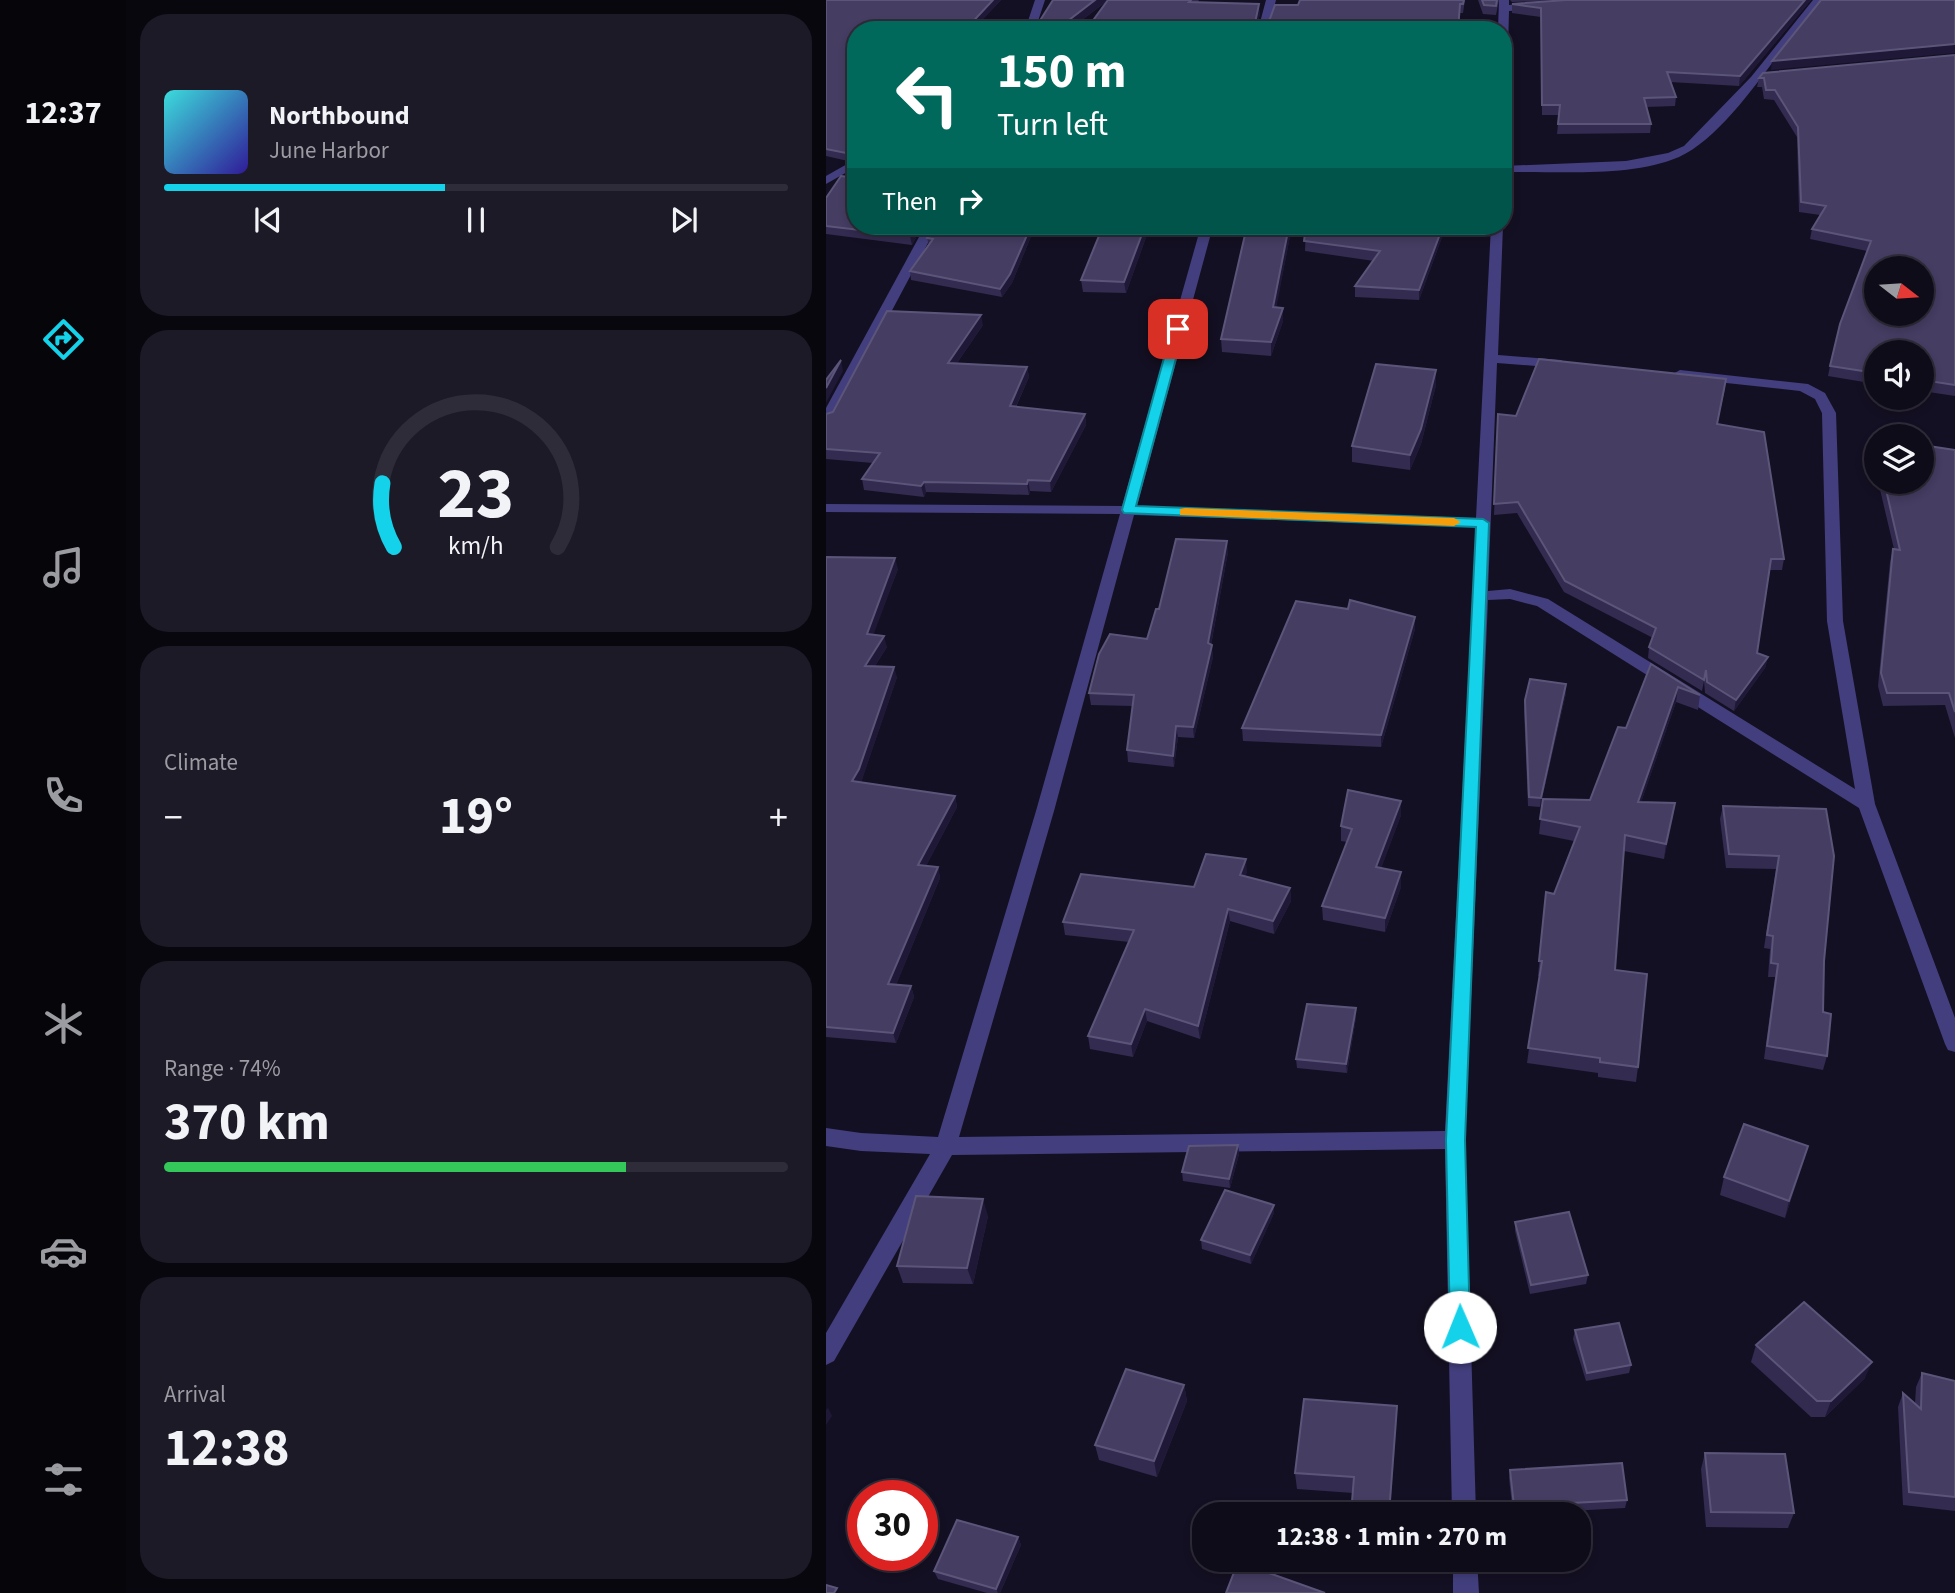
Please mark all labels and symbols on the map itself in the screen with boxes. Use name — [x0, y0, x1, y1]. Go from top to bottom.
north arrow — [1864, 256, 1934, 326]
pin — [1148, 299, 1208, 359]
position arrow — [1423, 1290, 1497, 1364]
speed limit sign: 30 — [847, 1480, 938, 1571]

